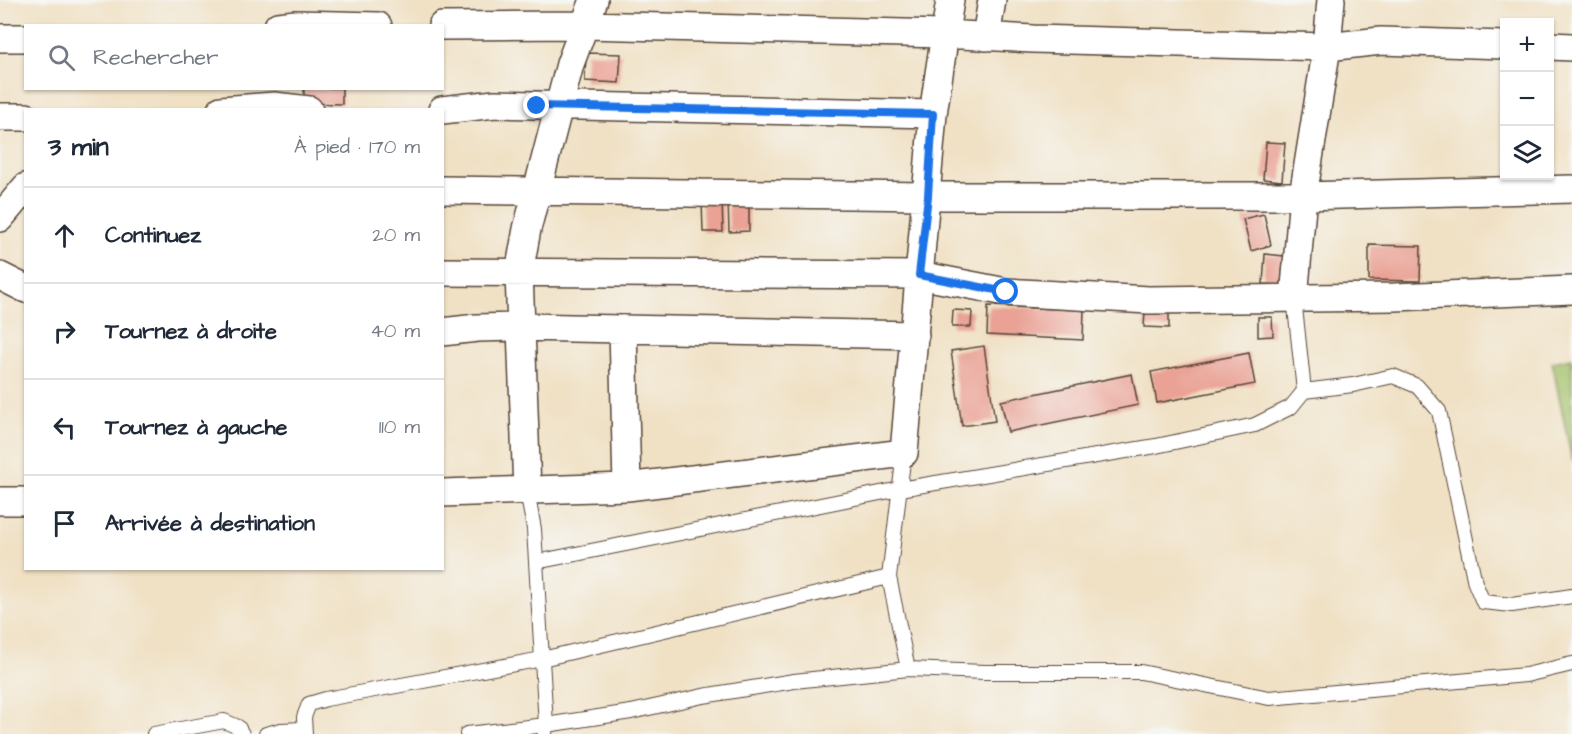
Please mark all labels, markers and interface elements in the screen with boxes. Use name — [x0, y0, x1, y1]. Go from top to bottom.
map controls — [1500, 18, 1554, 180]
button: + — [1500, 18, 1554, 72]
search box — [24, 24, 444, 90]
icon: search — [45, 41, 78, 74]
text: Rechercher — [93, 42, 218, 73]
button: − — [1500, 72, 1554, 126]
route end — [523, 92, 549, 118]
button: layers — [1500, 126, 1554, 180]
text: 3 min — [48, 129, 109, 165]
text: À pied · 170 m — [294, 133, 420, 161]
icon: ahead — [48, 219, 81, 252]
text: Continuez — [105, 220, 201, 251]
text: 20 m — [372, 221, 420, 249]
route start — [992, 278, 1018, 304]
icon: right — [48, 315, 81, 348]
text: Tournez à droite — [105, 316, 277, 347]
text: 40 m — [370, 317, 420, 345]
icon: left — [48, 411, 81, 444]
text: Tournez à gauche — [105, 412, 287, 443]
text: 110 m — [379, 413, 420, 441]
icon: arrive — [48, 507, 81, 540]
text: Arrivée à destination — [105, 508, 315, 539]

